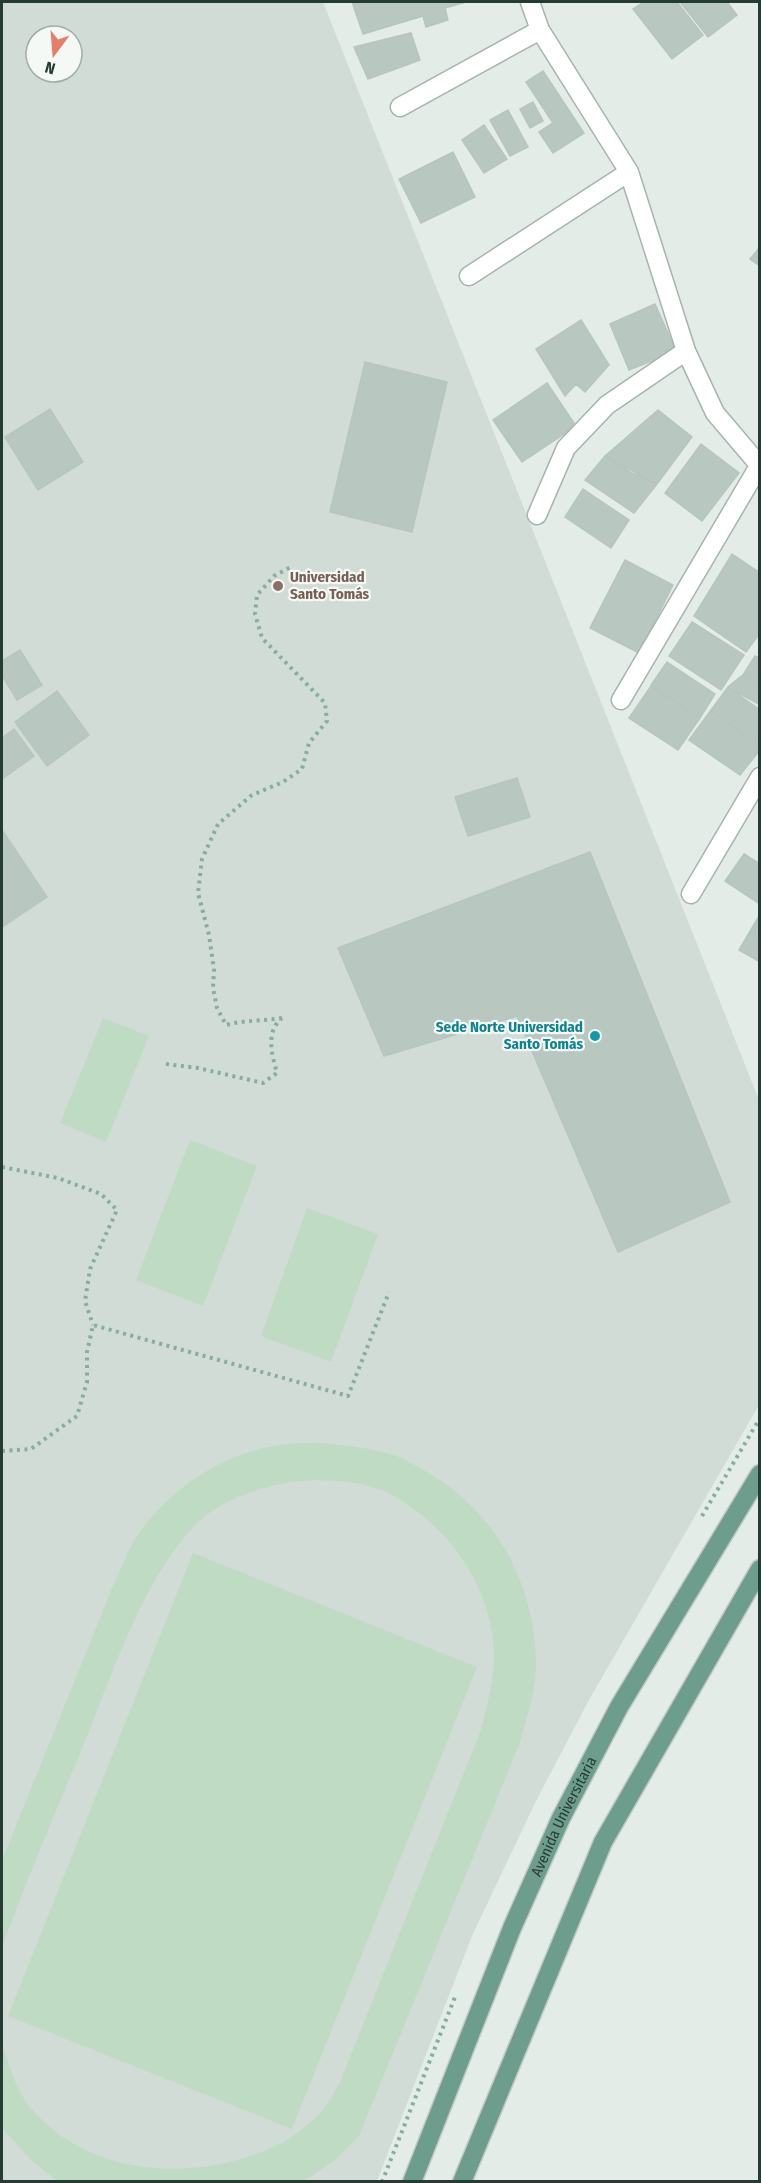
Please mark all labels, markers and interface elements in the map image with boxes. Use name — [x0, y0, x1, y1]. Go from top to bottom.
north arrow — [24, 24, 84, 84]
text: N — [43, 57, 57, 78]
place label: Universidad Santo Tomás — [290, 568, 370, 603]
marker: Universidad Santo Tomás — [271, 579, 285, 593]
place label: Sede Norte Universidad Santo Tomás — [436, 1018, 583, 1053]
marker: Sede Norte Universidad Santo Tomás — [588, 1029, 602, 1043]
street label: Avenida Universitaria — [527, 1754, 600, 1879]

